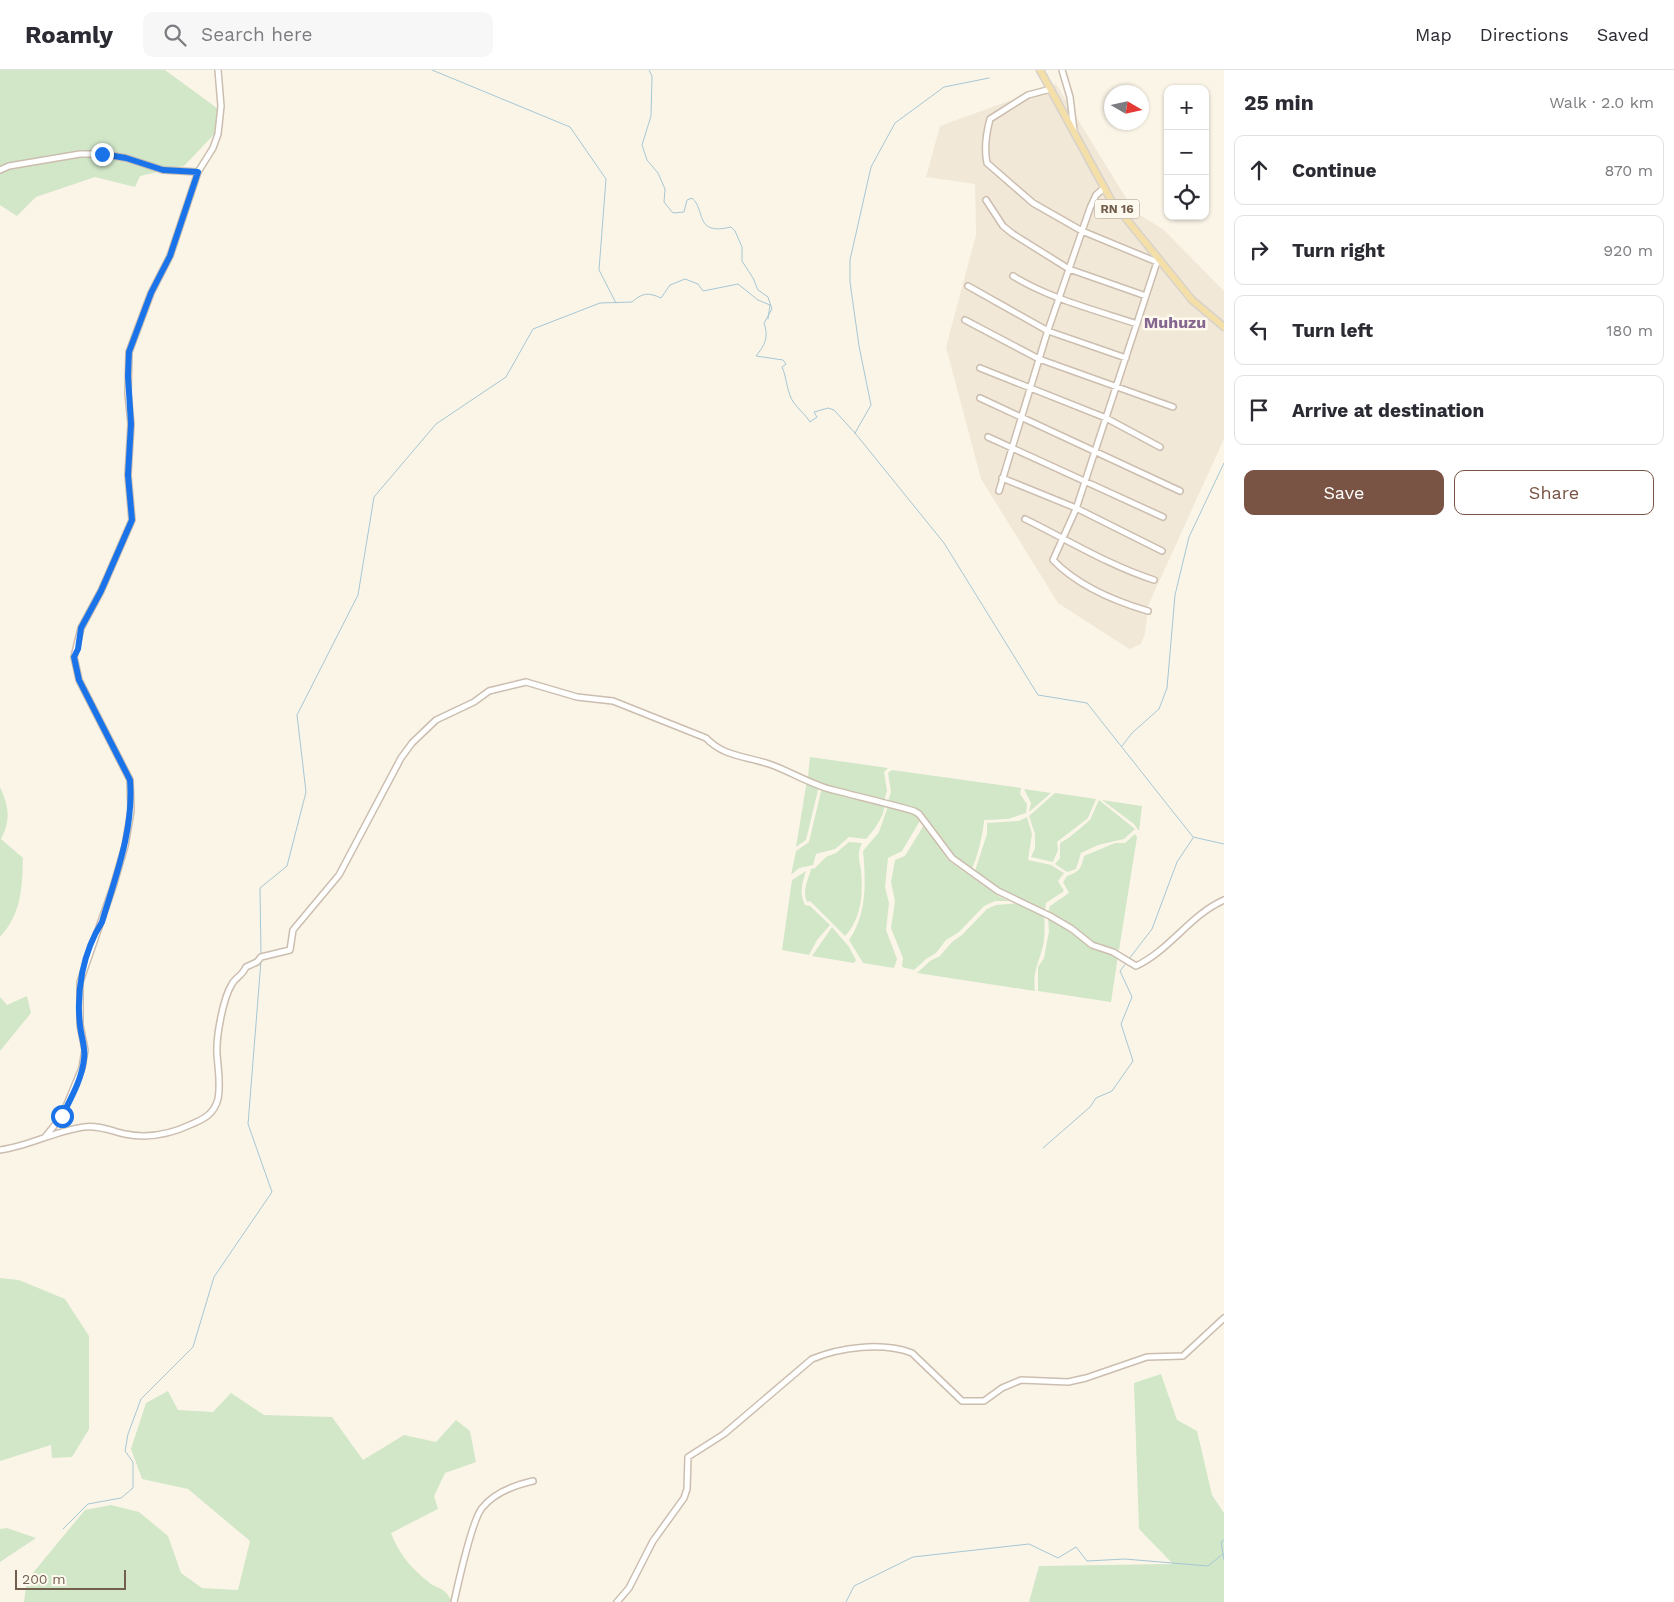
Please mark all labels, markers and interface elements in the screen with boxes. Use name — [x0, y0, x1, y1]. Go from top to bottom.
search box — [143, 12, 493, 57]
text: Roamly — [25, 21, 113, 49]
icon: search — [161, 21, 189, 49]
text: Search here — [201, 23, 312, 46]
text: Map — [1415, 24, 1452, 45]
text: Directions — [1480, 24, 1569, 45]
text: Saved — [1597, 24, 1649, 45]
north arrow — [1104, 85, 1149, 130]
map controls — [1164, 85, 1209, 220]
button: + — [1164, 85, 1209, 130]
text: 25 min — [1244, 90, 1314, 115]
text: Walk · 2.0 km — [1549, 93, 1654, 112]
button: − — [1164, 130, 1209, 175]
route end — [91, 143, 114, 166]
icon: ahead — [1245, 156, 1273, 184]
text: Continue — [1292, 159, 1376, 182]
text: 870 m — [1604, 161, 1653, 180]
button: locate — [1164, 175, 1209, 220]
road number: RN 16 — [1094, 200, 1140, 218]
icon: right — [1245, 236, 1273, 264]
text: Turn right — [1292, 239, 1385, 262]
text: 920 m — [1603, 241, 1653, 260]
district label: Muhuzu — [1144, 313, 1206, 332]
icon: left — [1245, 316, 1273, 344]
text: Turn left — [1292, 319, 1373, 342]
text: 180 m — [1606, 321, 1653, 340]
icon: arrive — [1245, 396, 1273, 424]
text: Arrive at destination — [1292, 399, 1484, 422]
button: Save — [1244, 470, 1444, 515]
button: Share — [1454, 470, 1654, 515]
route start — [51, 1105, 74, 1128]
scale bar — [15, 1567, 126, 1590]
text: 200 m — [22, 1571, 66, 1587]

